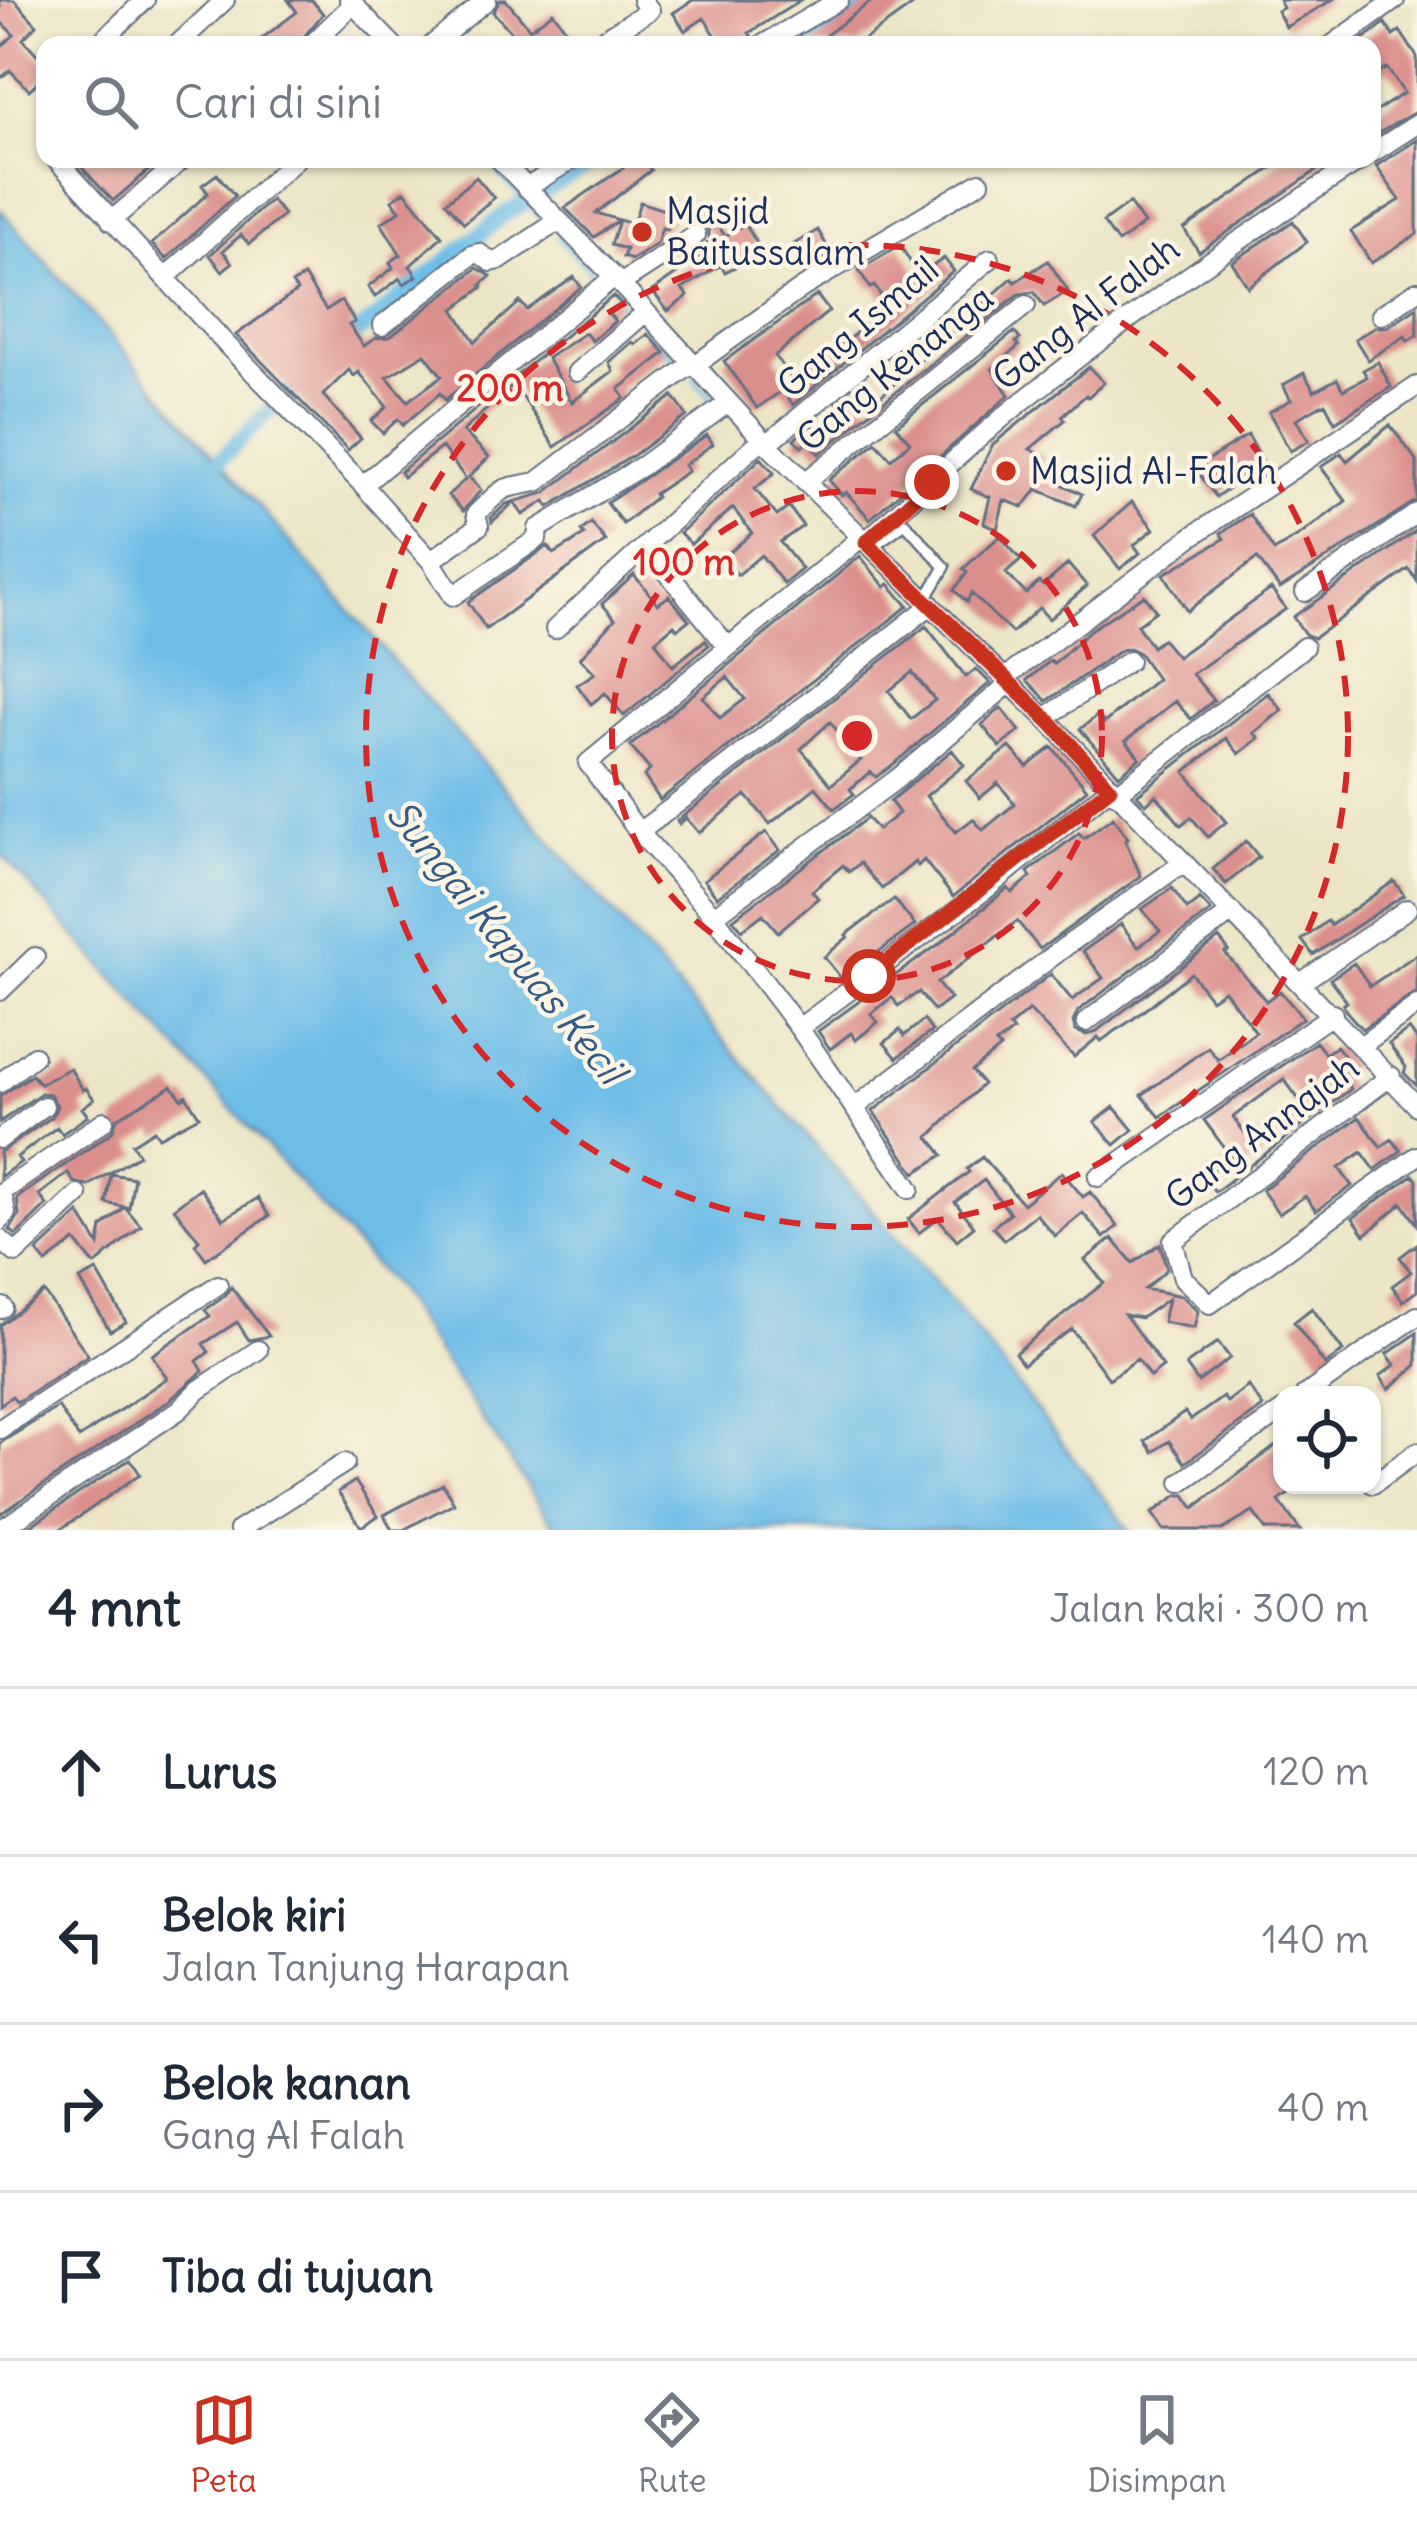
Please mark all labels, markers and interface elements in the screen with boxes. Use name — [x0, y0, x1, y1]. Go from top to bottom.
search box — [36, 36, 1381, 168]
icon: search — [78, 69, 144, 135]
text: Cari di sini — [174, 74, 382, 130]
place label: Masjid Baitussalam — [666, 189, 865, 275]
marker: Masjid Baitussalam — [629, 219, 655, 245]
street label: Gang Al Falah — [984, 226, 1188, 400]
street label: Gang Ismail — [768, 247, 948, 407]
street label: Gang Kenanga — [788, 275, 1002, 461]
text: 200 m — [456, 366, 564, 411]
place label: Masjid Al-Falah — [1030, 449, 1277, 494]
route end — [905, 455, 959, 509]
marker: Masjid Al-Falah — [993, 458, 1019, 484]
text: 100 m — [633, 540, 735, 585]
centre of rings — [836, 715, 878, 757]
water label: Sungai Kapuas Kecil — [377, 790, 639, 1098]
route start — [842, 949, 896, 1003]
street label: Gang Annajah — [1156, 1045, 1368, 1219]
map controls — [1273, 1386, 1381, 1494]
button: locate — [1273, 1386, 1381, 1494]
text: 4 mnt — [48, 1576, 181, 1640]
text: Jalan kaki · 300 m — [1049, 1584, 1369, 1633]
icon: ahead — [48, 1739, 114, 1805]
text: Lurus — [162, 1744, 277, 1800]
text: 120 m — [1263, 1747, 1369, 1796]
text: Belok kiri — [162, 1887, 346, 1943]
icon: left — [48, 1907, 114, 1973]
text: 140 m — [1262, 1915, 1369, 1964]
text: Jalan Tanjung Harapan — [162, 1943, 570, 1992]
text: Belok kanan — [162, 2055, 411, 2111]
icon: right — [48, 2075, 114, 2141]
text: 40 m — [1277, 2083, 1369, 2132]
text: Gang Al Falah — [162, 2111, 405, 2160]
icon: arrive — [48, 2243, 114, 2309]
text: Tiba di tujuan — [162, 2248, 433, 2304]
tab: Peta — [191, 2387, 257, 2501]
tab: Rute — [638, 2387, 707, 2501]
tab: Disimpan — [1088, 2387, 1226, 2501]

